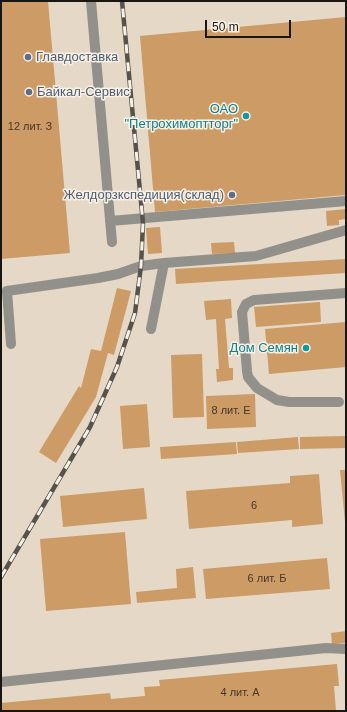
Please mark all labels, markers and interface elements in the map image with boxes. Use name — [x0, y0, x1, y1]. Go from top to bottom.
scale bar — [207, 12, 293, 38]
text: 50 m — [212, 20, 239, 34]
place label: Главдоставка — [36, 49, 118, 65]
marker: Главдоставка — [23, 52, 33, 62]
place label: Байкал-Сервис — [37, 84, 130, 100]
marker: Байкал-Сервис — [24, 87, 34, 97]
place label: ОАО "Петрохимоптторг" — [124, 101, 238, 132]
marker: ОАО "Петрохимоптторг" — [241, 111, 251, 121]
house number: 12 лит. З — [8, 120, 52, 134]
place label: Желдорзкспедиция(склад) — [64, 187, 224, 203]
marker: Желдорзкспедиция(склад) — [227, 190, 237, 200]
place label: Дом Семян — [229, 340, 298, 356]
marker: Дом Семян — [301, 343, 311, 353]
house number: 8 лит. Е — [211, 404, 251, 418]
house number: 6 — [251, 499, 257, 513]
house number: 6 лит. Б — [248, 572, 286, 586]
house number: 4 лит. А — [220, 686, 260, 700]

